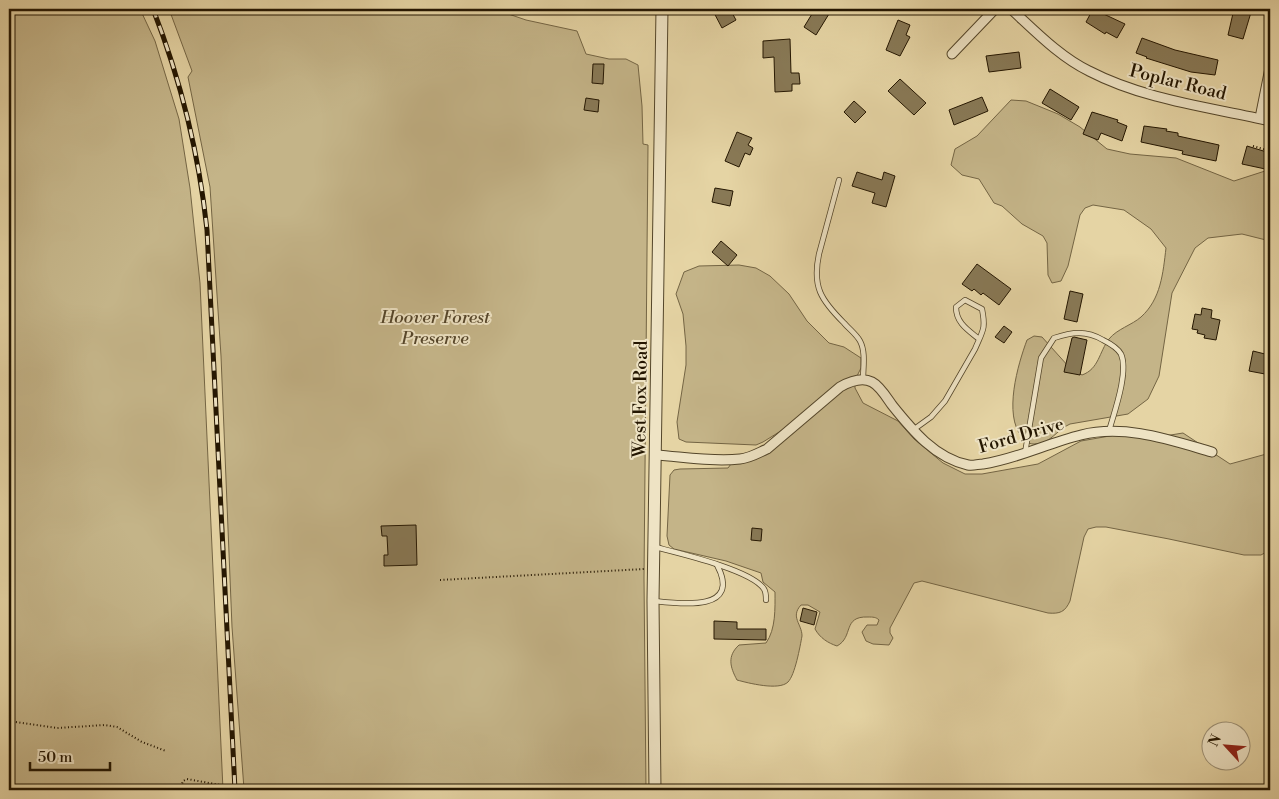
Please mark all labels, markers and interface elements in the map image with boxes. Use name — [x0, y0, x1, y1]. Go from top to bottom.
street label: Poplar Road — [1127, 59, 1230, 106]
park label: Hoover Forest Preserve — [379, 306, 491, 350]
street label: West Fox Road — [628, 339, 653, 459]
street label: Ford Drive — [976, 412, 1067, 459]
north arrow — [1202, 722, 1252, 772]
text: N — [1205, 732, 1226, 750]
scale bar — [30, 739, 110, 771]
text: 50 m — [38, 748, 72, 767]

